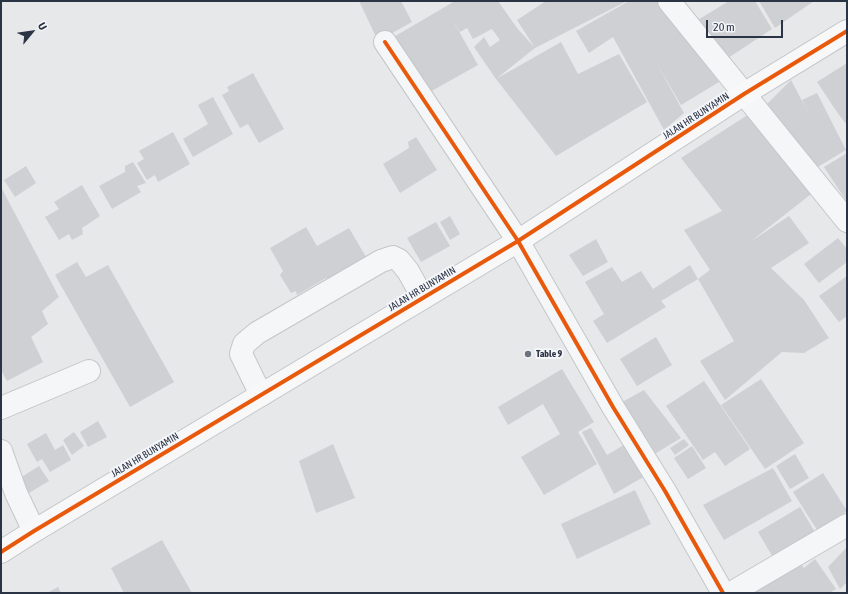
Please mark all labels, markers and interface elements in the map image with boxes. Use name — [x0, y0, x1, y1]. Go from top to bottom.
north arrow — [12, 12, 52, 52]
scale bar — [708, 12, 785, 38]
text: U — [36, 20, 49, 32]
text: 20 m — [713, 20, 735, 34]
street label: JALAN HR BUNYAMIN — [661, 90, 731, 142]
street label: JALAN HR BUNYAMIN — [386, 264, 458, 314]
place label: Table 9 — [536, 348, 562, 360]
marker: Table 9 — [523, 349, 533, 359]
street label: JALAN HR BUNYAMIN — [109, 430, 181, 480]

